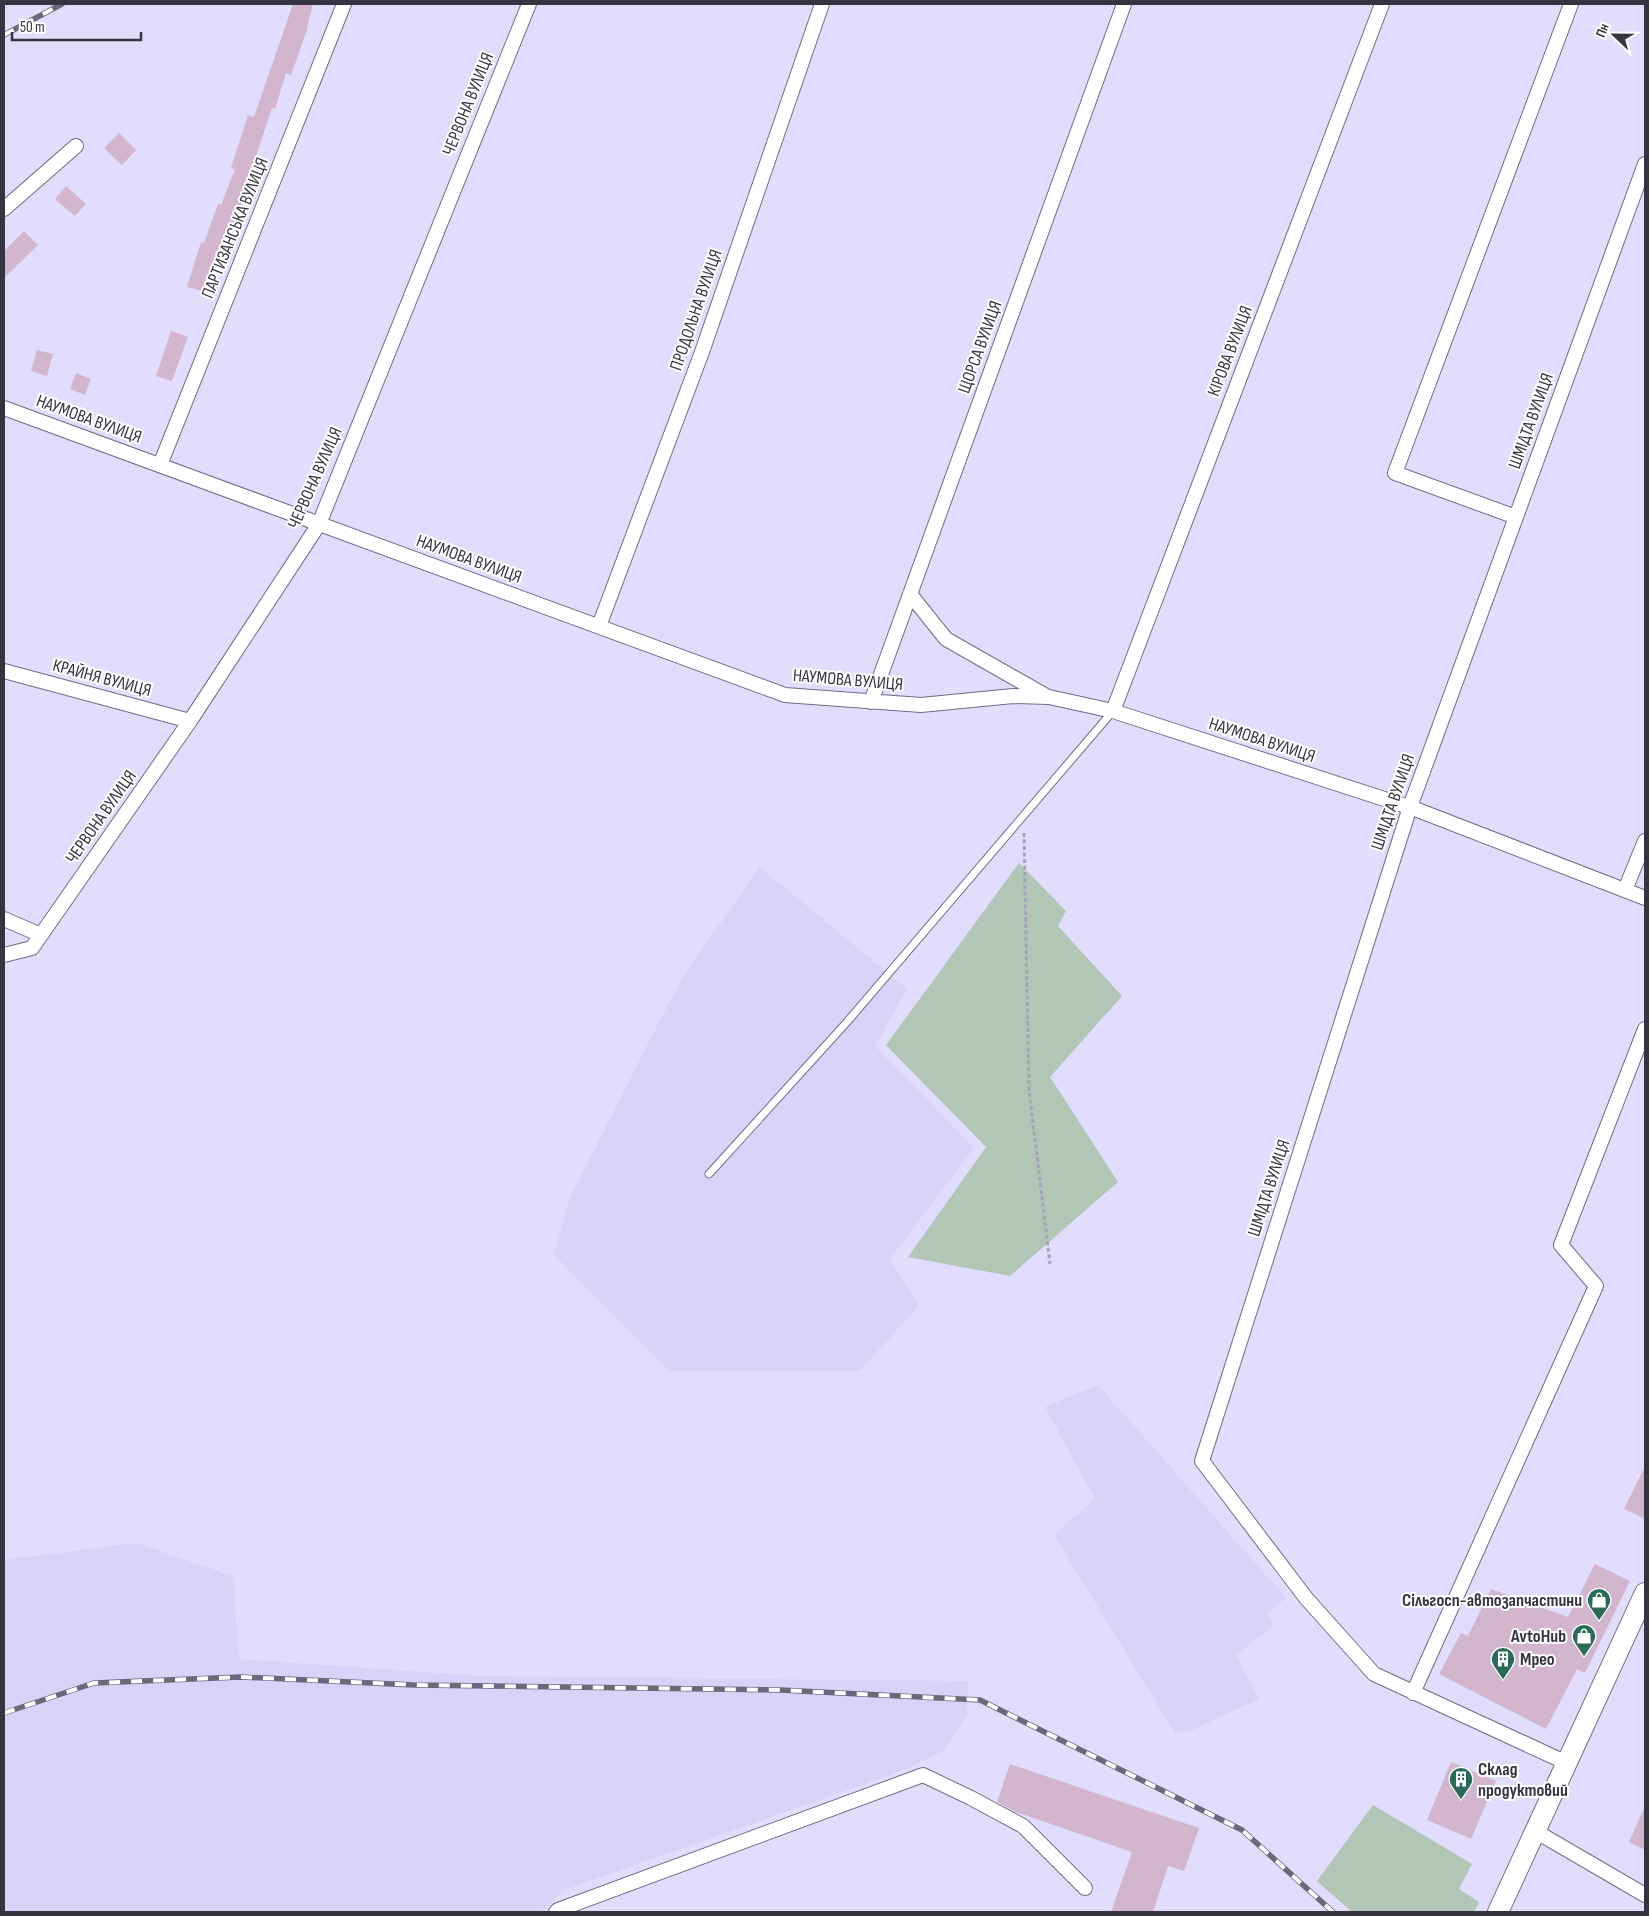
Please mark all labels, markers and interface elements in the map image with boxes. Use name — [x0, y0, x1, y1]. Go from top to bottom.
scale bar — [12, 10, 141, 42]
north arrow — [1589, 10, 1639, 60]
text: 50 m — [20, 18, 45, 37]
text: Пн — [1592, 21, 1613, 40]
street label: ЧЕРВОНА ВУЛИЦЯ — [438, 49, 498, 159]
street label: ПАРТИЗАНСЬКА ВУЛИЦЯ — [197, 155, 273, 301]
street label: ПРОДОЛЬНА ВУЛИЦЯ — [665, 247, 727, 373]
street label: ЩОРСА ВУЛИЦЯ — [954, 298, 1006, 396]
street label: КІРОВА ВУЛИЦЯ — [1203, 303, 1257, 399]
street label: ШМІДТА ВУЛИЦЯ — [1504, 370, 1558, 472]
street label: НАУМОВА ВУЛИЦЯ — [33, 390, 145, 448]
street label: ЧЕРВОНА ВУЛИЦЯ — [283, 424, 347, 532]
street label: НАУМОВА ВУЛИЦЯ — [413, 530, 525, 588]
street label: КРАЙНЯ ВУЛИЦЯ — [50, 655, 154, 701]
street label: НАУМОВА ВУЛИЦЯ — [792, 665, 904, 695]
street label: НАУМОВА ВУЛИЦЯ — [1206, 713, 1318, 767]
street label: ШМІДТА ВУЛИЦЯ — [1367, 751, 1419, 853]
street label: ЧЕРВОНА ВУЛИЦЯ — [61, 766, 141, 868]
street label: ШМІДТА ВУЛИЦЯ — [1243, 1137, 1295, 1239]
shop icon: Сільгосп-автозапчастини — [1586, 1587, 1612, 1621]
place label: Сільгосп-автозапчастини — [1402, 1590, 1582, 1611]
shop icon: AvtoHub — [1571, 1623, 1597, 1657]
place label: AvtoHub — [1510, 1626, 1566, 1647]
building icon: Мрео — [1490, 1646, 1516, 1680]
place label: Мрео — [1520, 1649, 1555, 1670]
place label: Склад продуктовий — [1478, 1759, 1568, 1801]
building icon: Склад продуктовий — [1448, 1766, 1474, 1800]

